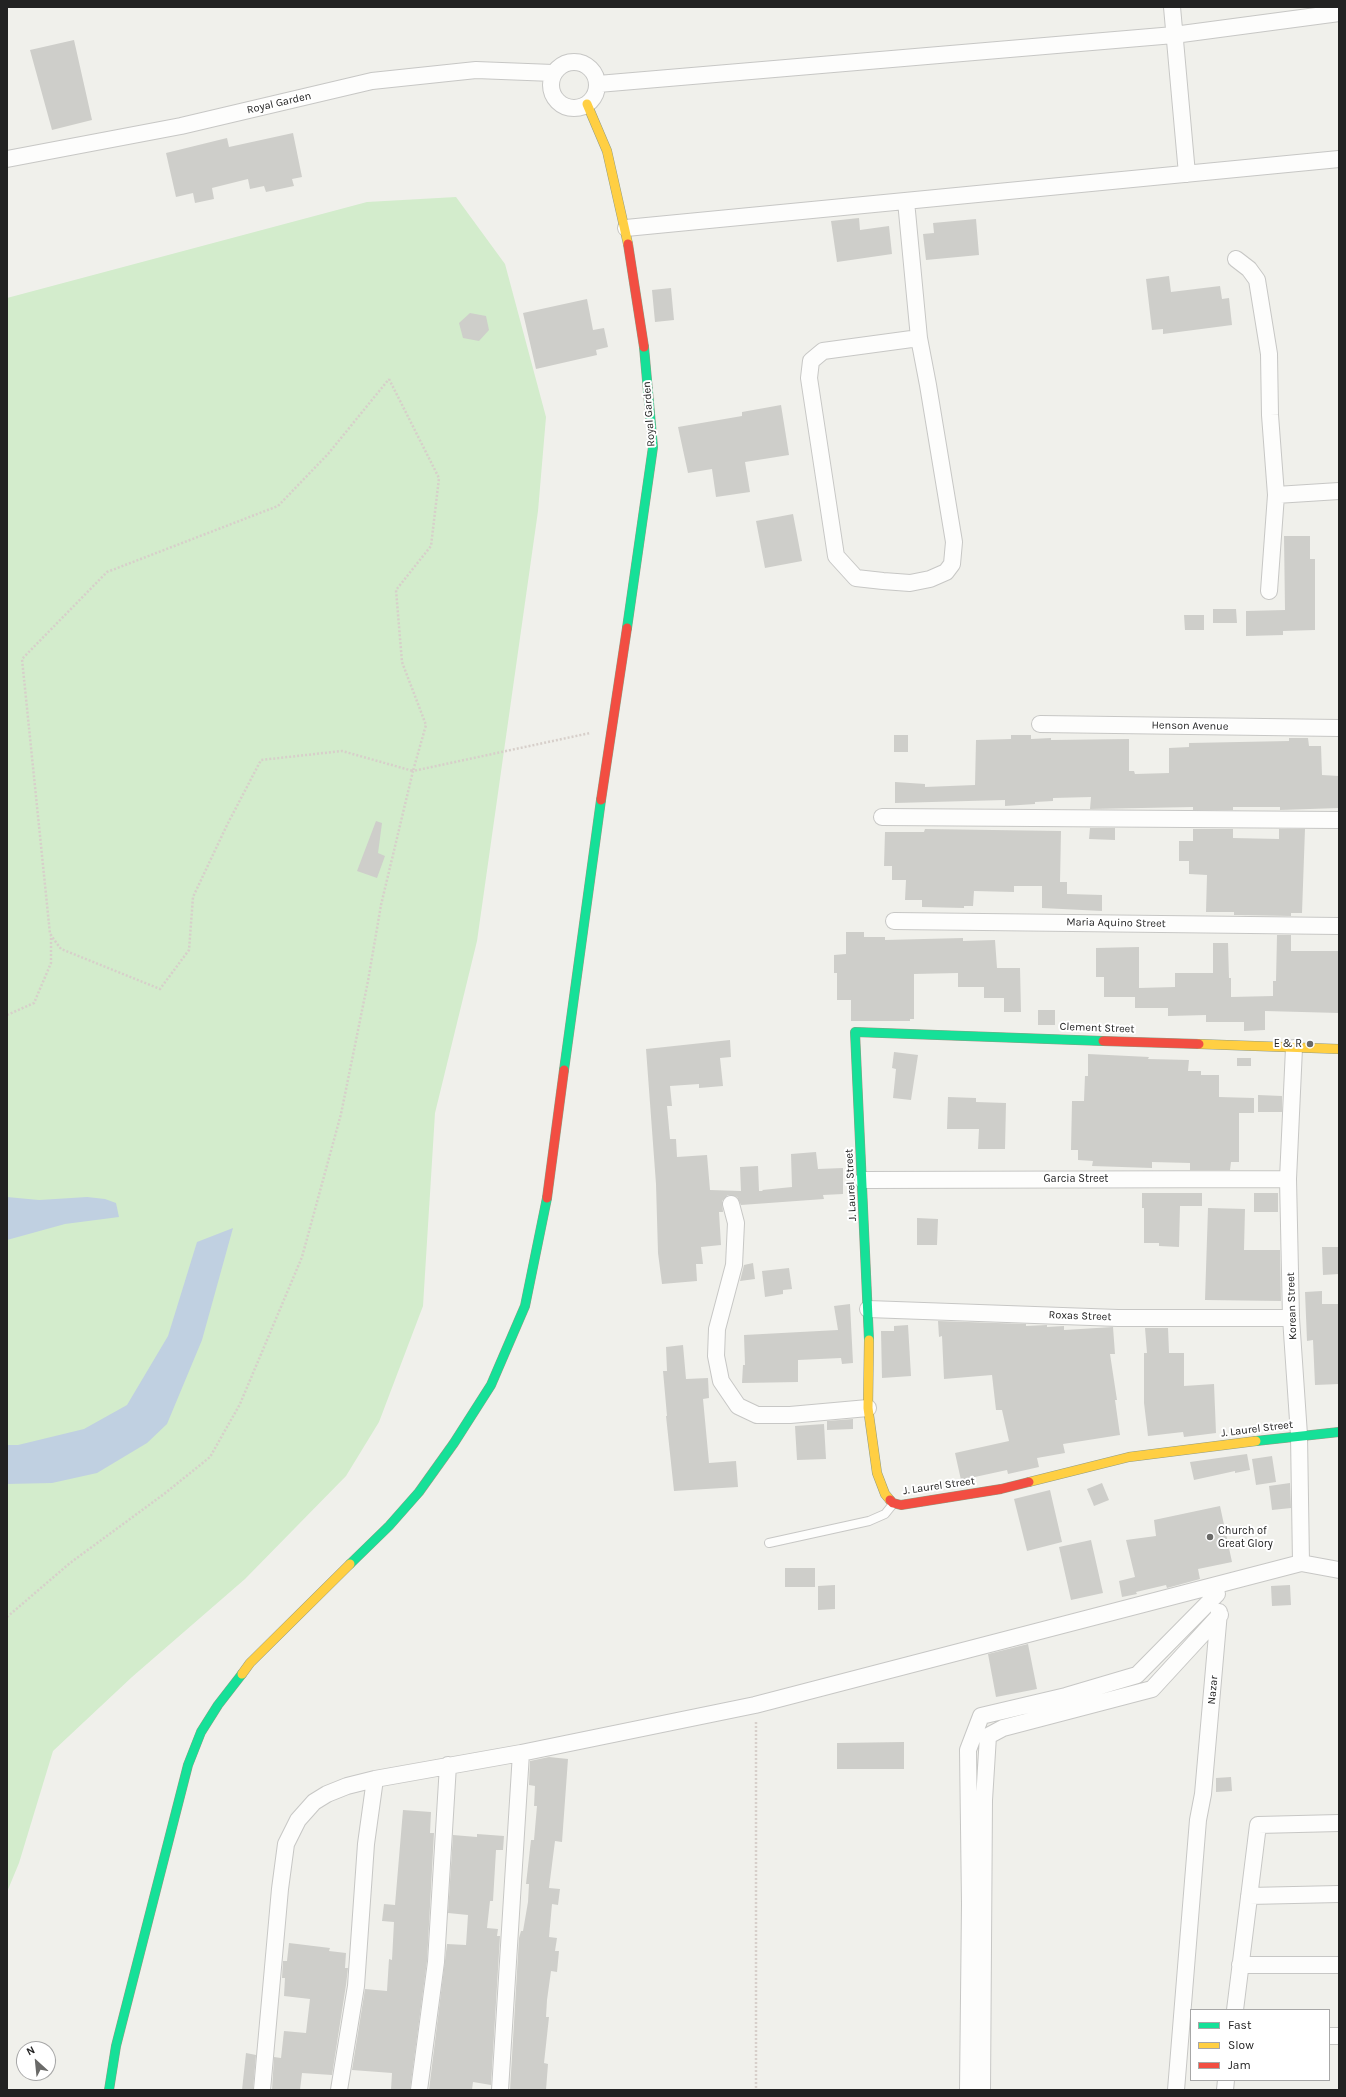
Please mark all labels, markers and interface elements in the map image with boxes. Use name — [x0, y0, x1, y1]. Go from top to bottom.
street label: Royal Garden — [246, 89, 312, 117]
street label: Royal Garden — [640, 381, 658, 447]
street label: Henson Avenue — [1151, 719, 1229, 733]
street label: Maria Aquino Street — [1066, 916, 1166, 930]
street label: Clement Street — [1059, 1020, 1135, 1036]
place label: E & R — [1274, 1037, 1302, 1051]
marker: E & R — [1305, 1039, 1315, 1049]
street label: J. Laurel Street — [843, 1149, 859, 1221]
street label: Garcia Street — [1044, 1172, 1108, 1186]
street label: Korean Street — [1284, 1272, 1300, 1340]
street label: Roxas Street — [1048, 1308, 1112, 1324]
street label: J. Laurel Street — [1220, 1418, 1294, 1440]
street label: J. Laurel Street — [902, 1474, 976, 1498]
place label: Church of Great Glory — [1218, 1524, 1273, 1550]
marker: Church of Great Glory — [1205, 1532, 1215, 1542]
street label: Nazar — [1205, 1675, 1221, 1705]
legend — [1190, 2009, 1330, 2081]
text: Fast — [1228, 2018, 1251, 2032]
text: Slow — [1228, 2038, 1254, 2052]
north arrow — [16, 2041, 56, 2081]
text: N — [24, 2043, 37, 2058]
text: Jam — [1228, 2058, 1251, 2072]

